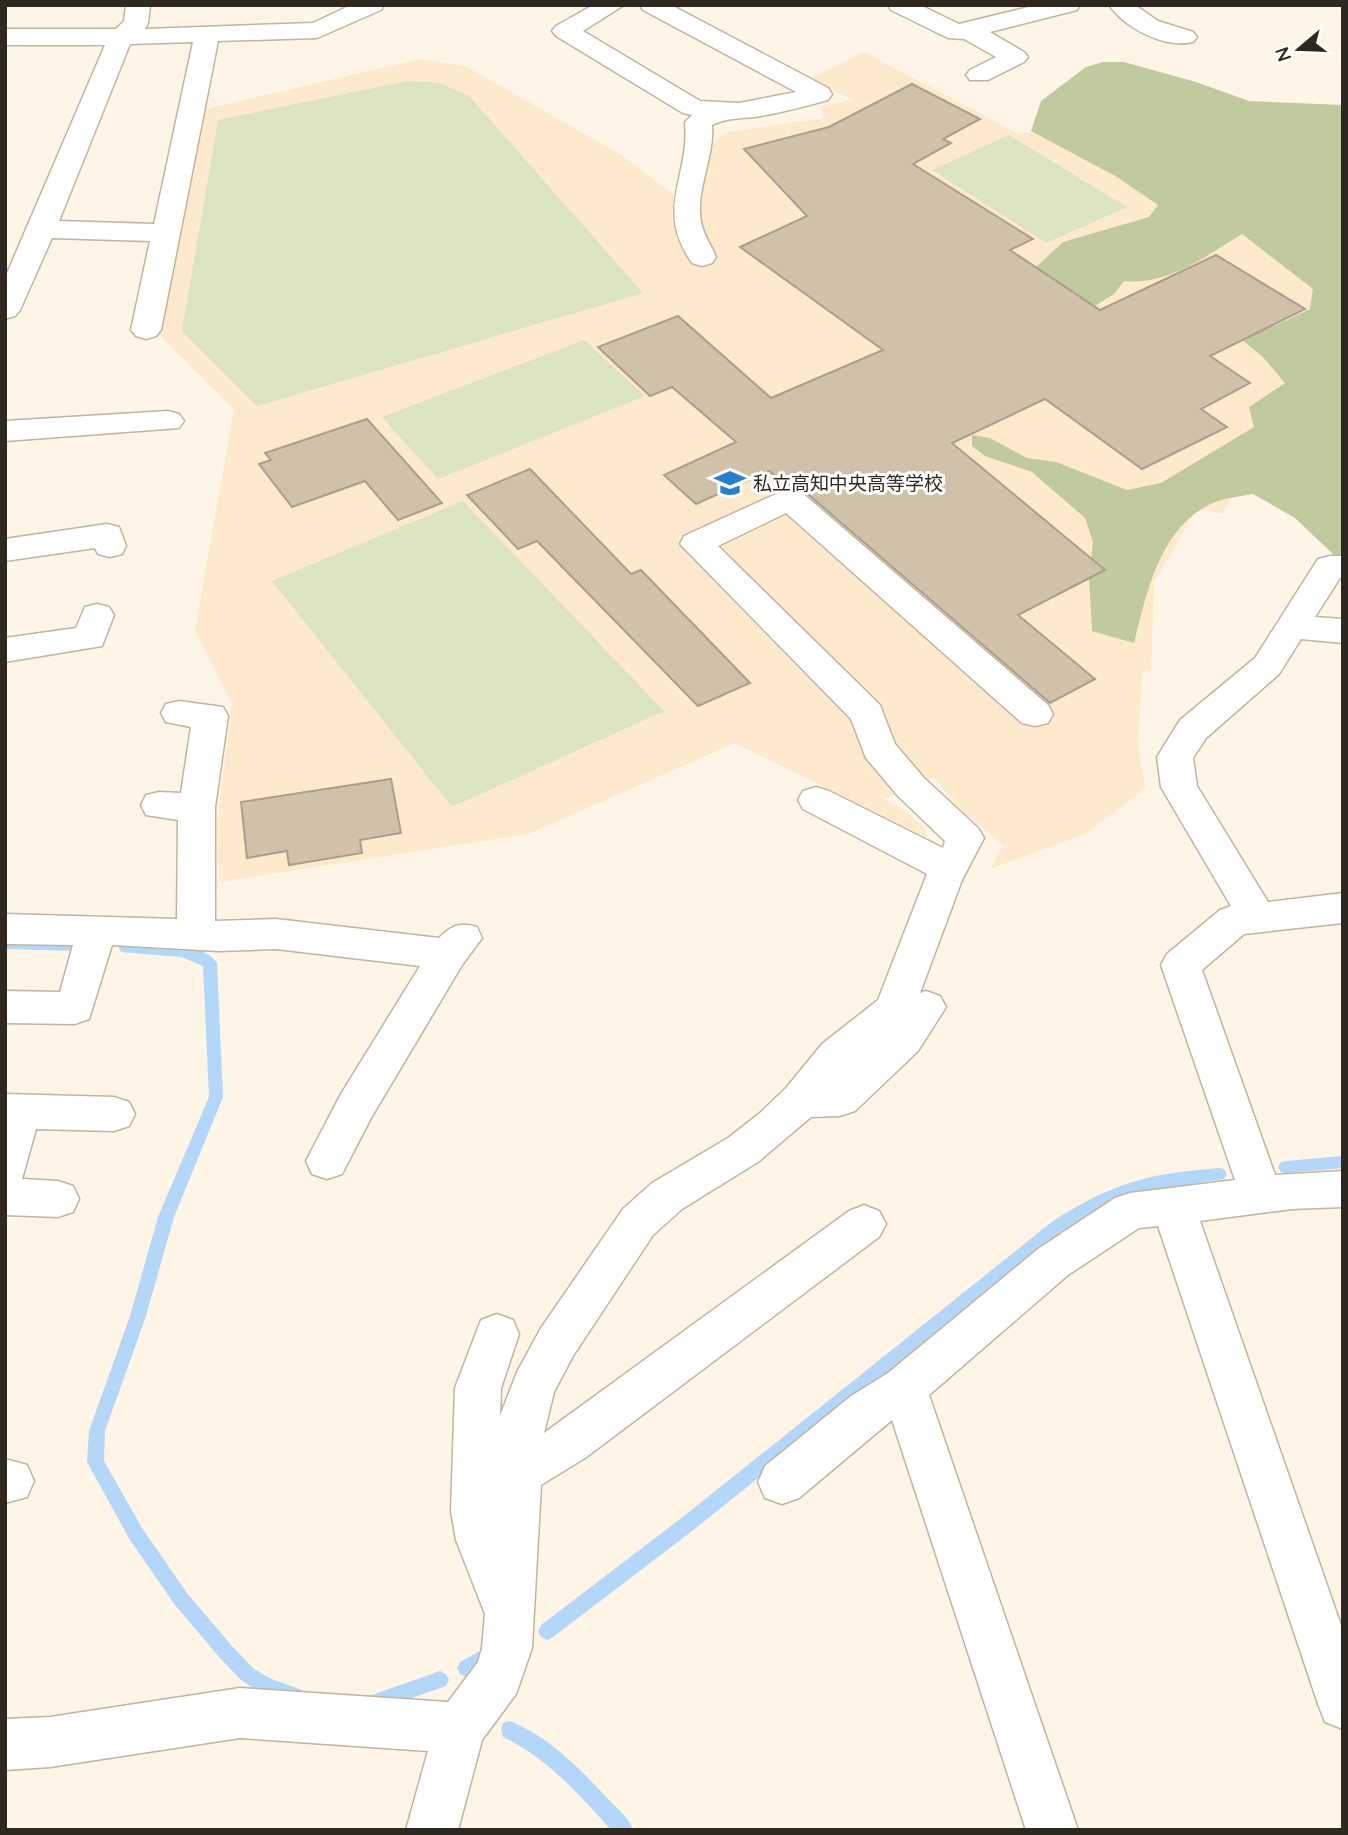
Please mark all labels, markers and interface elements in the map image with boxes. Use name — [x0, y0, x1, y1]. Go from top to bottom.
north arrow — [1264, 14, 1334, 84]
text: N — [1269, 44, 1297, 65]
school or university icon: 私立高知中央高等学校 — [713, 466, 747, 500]
place label: 私立高知中央高等学校 — [753, 471, 943, 495]

